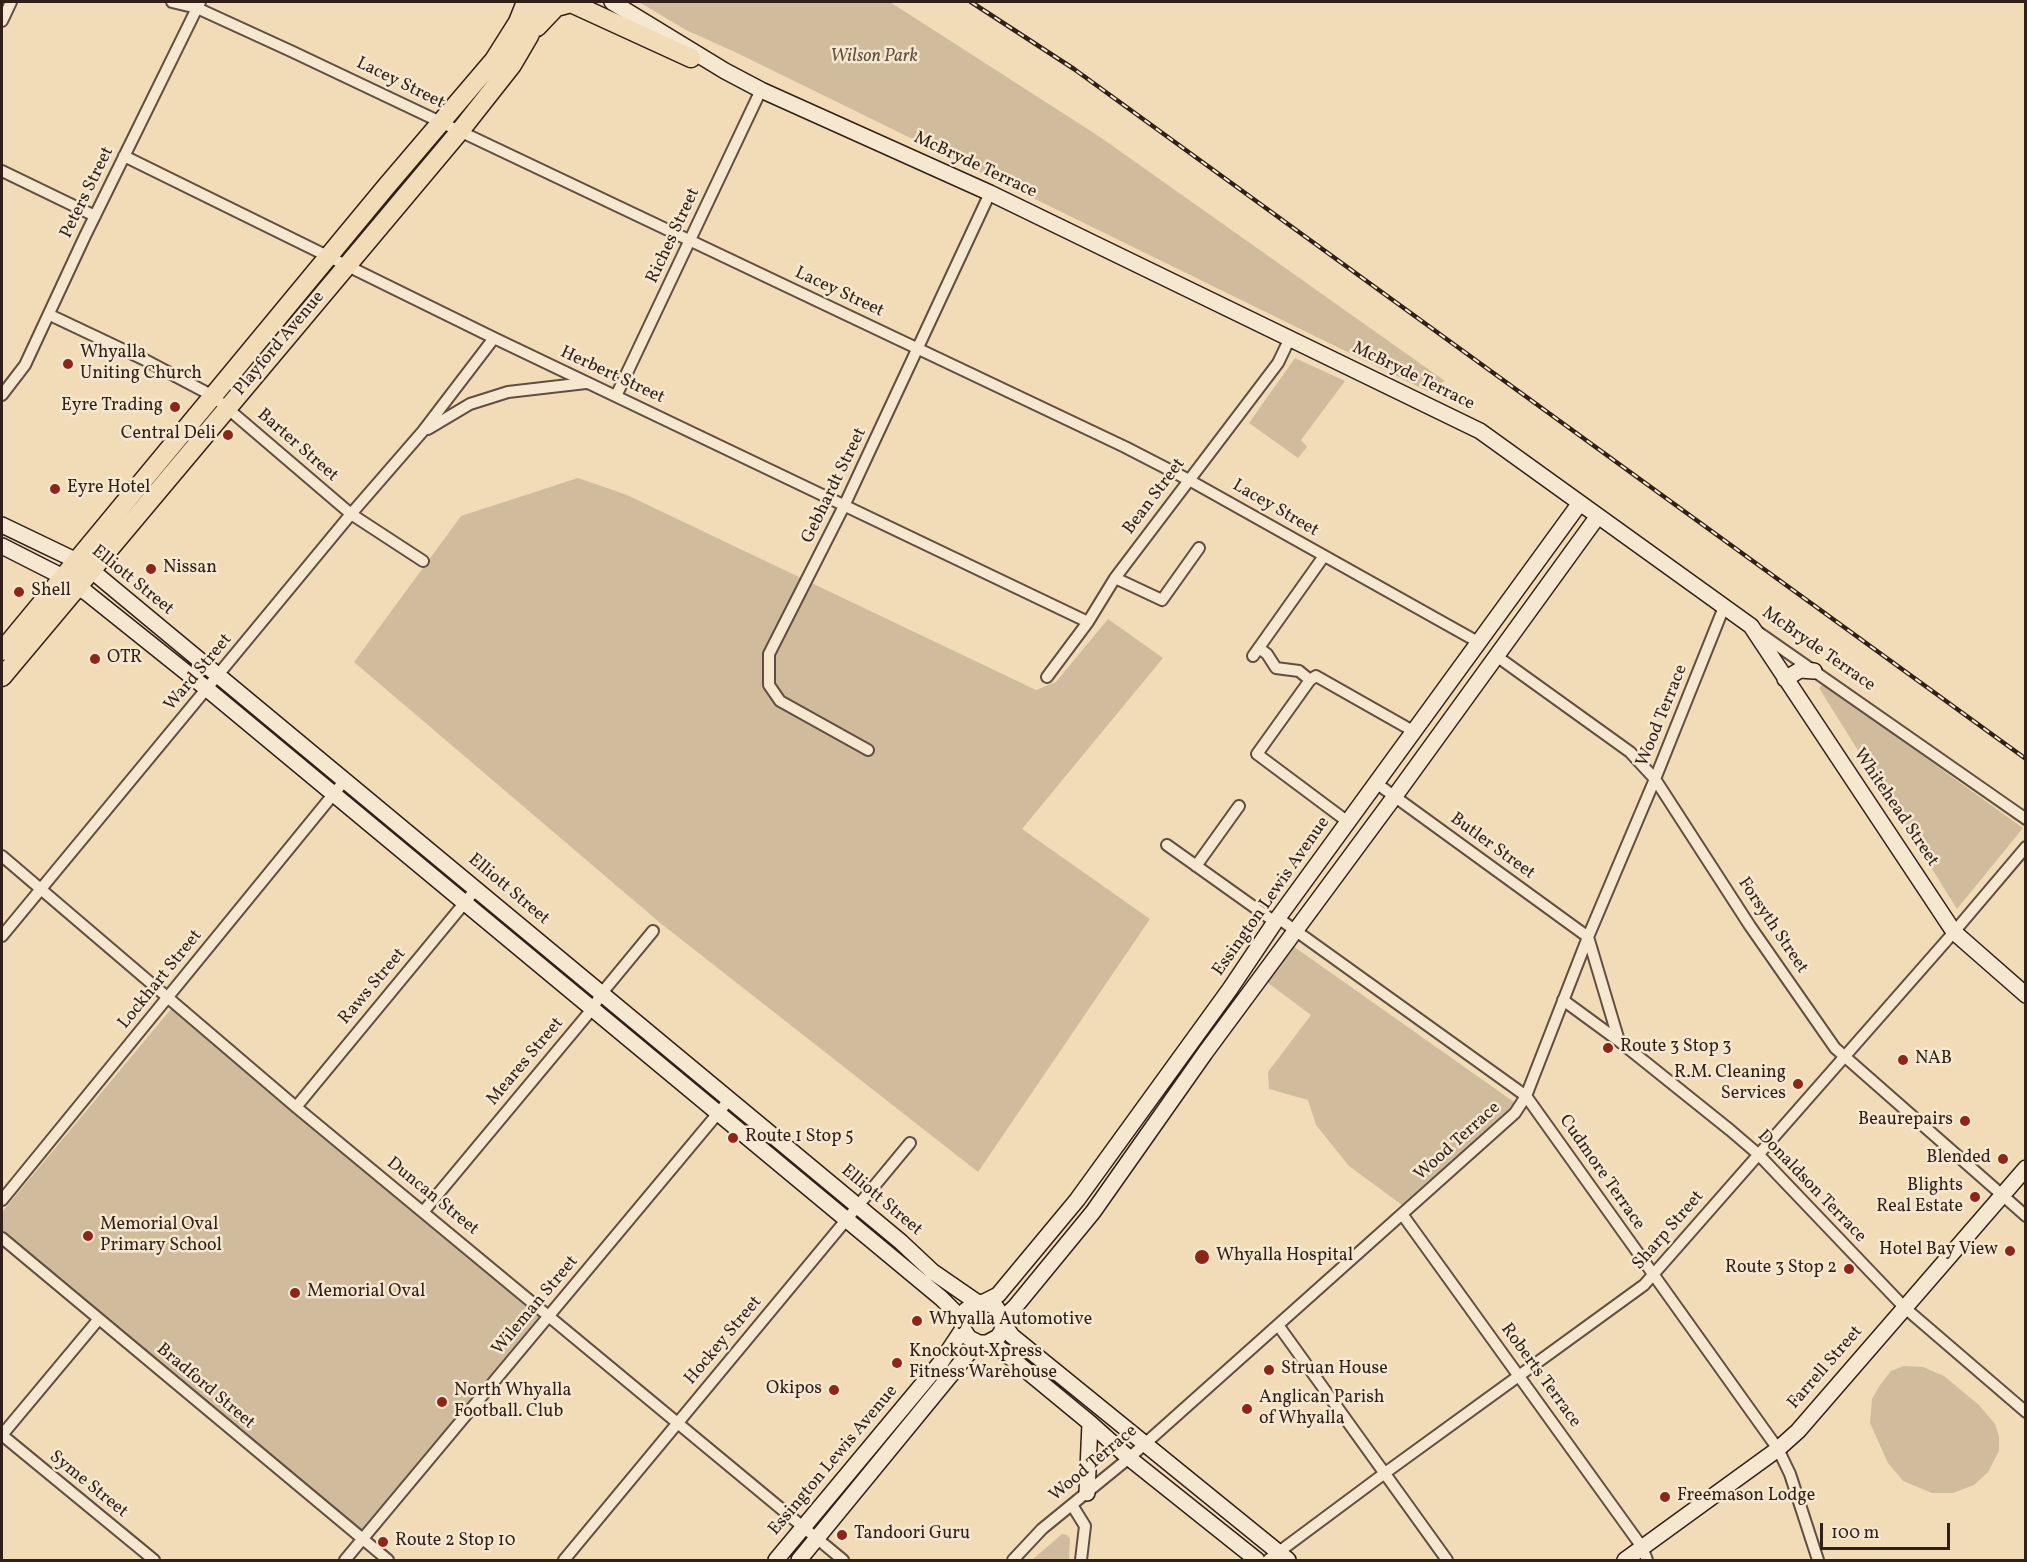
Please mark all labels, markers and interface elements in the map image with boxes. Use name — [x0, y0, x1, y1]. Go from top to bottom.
park label: Wilson Park — [830, 47, 918, 69]
street label: Lacey Street — [352, 53, 448, 115]
street label: McBryde Terrace — [910, 128, 1040, 204]
street label: Peters Street — [57, 144, 119, 242]
street label: Riches Street — [642, 185, 706, 287]
street label: Lacey Street — [791, 263, 887, 323]
street label: Playford Avenue — [230, 287, 330, 401]
street label: McBryde Terrace — [1348, 338, 1478, 416]
street label: Herbert Street — [556, 342, 668, 410]
place label: Whyalla Uniting Church — [80, 343, 202, 386]
marker: Whyalla Uniting Church — [61, 357, 75, 371]
place label: Eyre Trading — [61, 396, 163, 418]
marker: Eyre Trading — [168, 400, 182, 414]
street label: Barter Street — [252, 405, 342, 487]
place label: Central Deli — [121, 424, 216, 446]
street label: Gebhardt Street — [798, 425, 872, 547]
marker: Central Deli — [221, 428, 235, 442]
street label: Bean Street — [1119, 454, 1191, 540]
street label: Lacey Street — [1228, 476, 1322, 542]
place label: Eyre Hotel — [67, 478, 150, 500]
marker: Eyre Hotel — [48, 482, 62, 496]
street label: Elliott Street — [86, 541, 178, 621]
place label: Nissan — [163, 558, 217, 580]
marker: Nissan — [144, 562, 158, 576]
place label: Shell — [31, 581, 71, 603]
marker: Shell — [12, 585, 26, 599]
street label: McBryde Terrace — [1757, 603, 1879, 697]
street label: Ward Street — [160, 630, 238, 716]
place label: OTR — [107, 648, 142, 670]
marker: OTR — [88, 652, 102, 666]
street label: Wood Terrace — [1633, 662, 1693, 770]
street label: Whitehead Street — [1848, 745, 1942, 871]
street label: Butler Street — [1445, 809, 1539, 885]
street label: Essington Lewis Avenue — [1209, 813, 1335, 981]
street label: Elliott Street — [463, 850, 553, 930]
street label: Forsyth Street — [1732, 874, 1812, 978]
street label: Lockhart Street — [114, 926, 208, 1034]
street label: Raws Street — [335, 944, 411, 1030]
street label: Meares Street — [483, 1014, 569, 1110]
place label: Route 3 Stop 3 — [1620, 1037, 1732, 1059]
marker: Route 3 Stop 3 — [1601, 1041, 1615, 1055]
place label: NAB — [1915, 1049, 1952, 1071]
marker: NAB — [1896, 1053, 1910, 1067]
place label: R.M. Cleaning Services — [1674, 1063, 1786, 1106]
marker: R.M. Cleaning Services — [1791, 1077, 1805, 1091]
street label: Wood Terrace — [1411, 1098, 1505, 1186]
place label: Beaurepairs — [1858, 1110, 1953, 1132]
street label: Cudmore Terrace — [1553, 1111, 1649, 1235]
marker: Beaurepairs — [1958, 1114, 1972, 1128]
street label: Donaldson Terrace — [1752, 1126, 1870, 1248]
place label: Route 1 Stop 5 — [745, 1127, 854, 1149]
marker: Route 1 Stop 5 — [726, 1131, 740, 1145]
place label: Blended — [1926, 1148, 1991, 1170]
marker: Blended — [1996, 1152, 2010, 1166]
street label: Duncan Street — [381, 1153, 483, 1241]
street label: Elliott Street — [836, 1161, 926, 1241]
place label: Blights Real Estate — [1876, 1176, 1963, 1218]
street label: Sharp Street — [1629, 1187, 1709, 1275]
marker: Blights Real Estate — [1968, 1190, 1982, 1204]
place label: Memorial Oval Primary School — [100, 1215, 222, 1258]
marker: Memorial Oval Primary School — [81, 1229, 95, 1243]
place label: Hotel Bay View — [1879, 1240, 1998, 1262]
marker: Hotel Bay View — [2003, 1244, 2017, 1258]
place label: Whyalla Hospital — [1216, 1246, 1353, 1268]
marker: Whyalla Hospital — [1193, 1248, 1211, 1266]
street label: Wileman Street — [488, 1252, 584, 1360]
place label: Route 3 Stop 2 — [1725, 1258, 1837, 1280]
marker: Route 3 Stop 2 — [1842, 1262, 1856, 1276]
place label: Memorial Oval — [307, 1282, 425, 1304]
marker: Memorial Oval — [288, 1286, 302, 1300]
street label: Hockey Street — [681, 1292, 767, 1390]
place label: Whyalla Automotive — [929, 1310, 1092, 1332]
marker: Whyalla Automotive — [910, 1314, 924, 1328]
street label: Roberts Terrace — [1495, 1320, 1585, 1432]
street label: Farrell Street — [1784, 1322, 1868, 1414]
street label: Bradford Street — [151, 1339, 259, 1435]
place label: Knockout Xpress Fitness Warehouse — [909, 1342, 1057, 1384]
marker: Knockout Xpress Fitness Warehouse — [890, 1356, 904, 1370]
place label: Struan House — [1281, 1359, 1388, 1381]
marker: Struan House — [1262, 1363, 1276, 1377]
place label: Okipos — [766, 1379, 822, 1401]
place label: North Whyalla Football. Club — [454, 1381, 571, 1424]
street label: Essington Lewis Avenue — [765, 1381, 903, 1541]
marker: Okipos — [827, 1383, 841, 1397]
place label: Anglican Parish of Whyalla — [1259, 1388, 1385, 1430]
marker: North Whyalla Football. Club — [435, 1395, 449, 1409]
marker: Anglican Parish of Whyalla — [1240, 1402, 1254, 1416]
street label: Wood Terrace — [1046, 1421, 1142, 1507]
street label: Syme Street — [44, 1447, 132, 1523]
place label: Freemason Lodge — [1677, 1486, 1815, 1508]
marker: Freemason Lodge — [1658, 1490, 1672, 1504]
scale bar — [1823, 1511, 1954, 1549]
text: 100 m — [1831, 1521, 1880, 1546]
place label: Tandoori Guru — [854, 1524, 970, 1546]
marker: Tandoori Guru — [835, 1528, 849, 1542]
place label: Route 2 Stop 10 — [395, 1531, 516, 1553]
marker: Route 2 Stop 10 — [376, 1535, 390, 1549]

